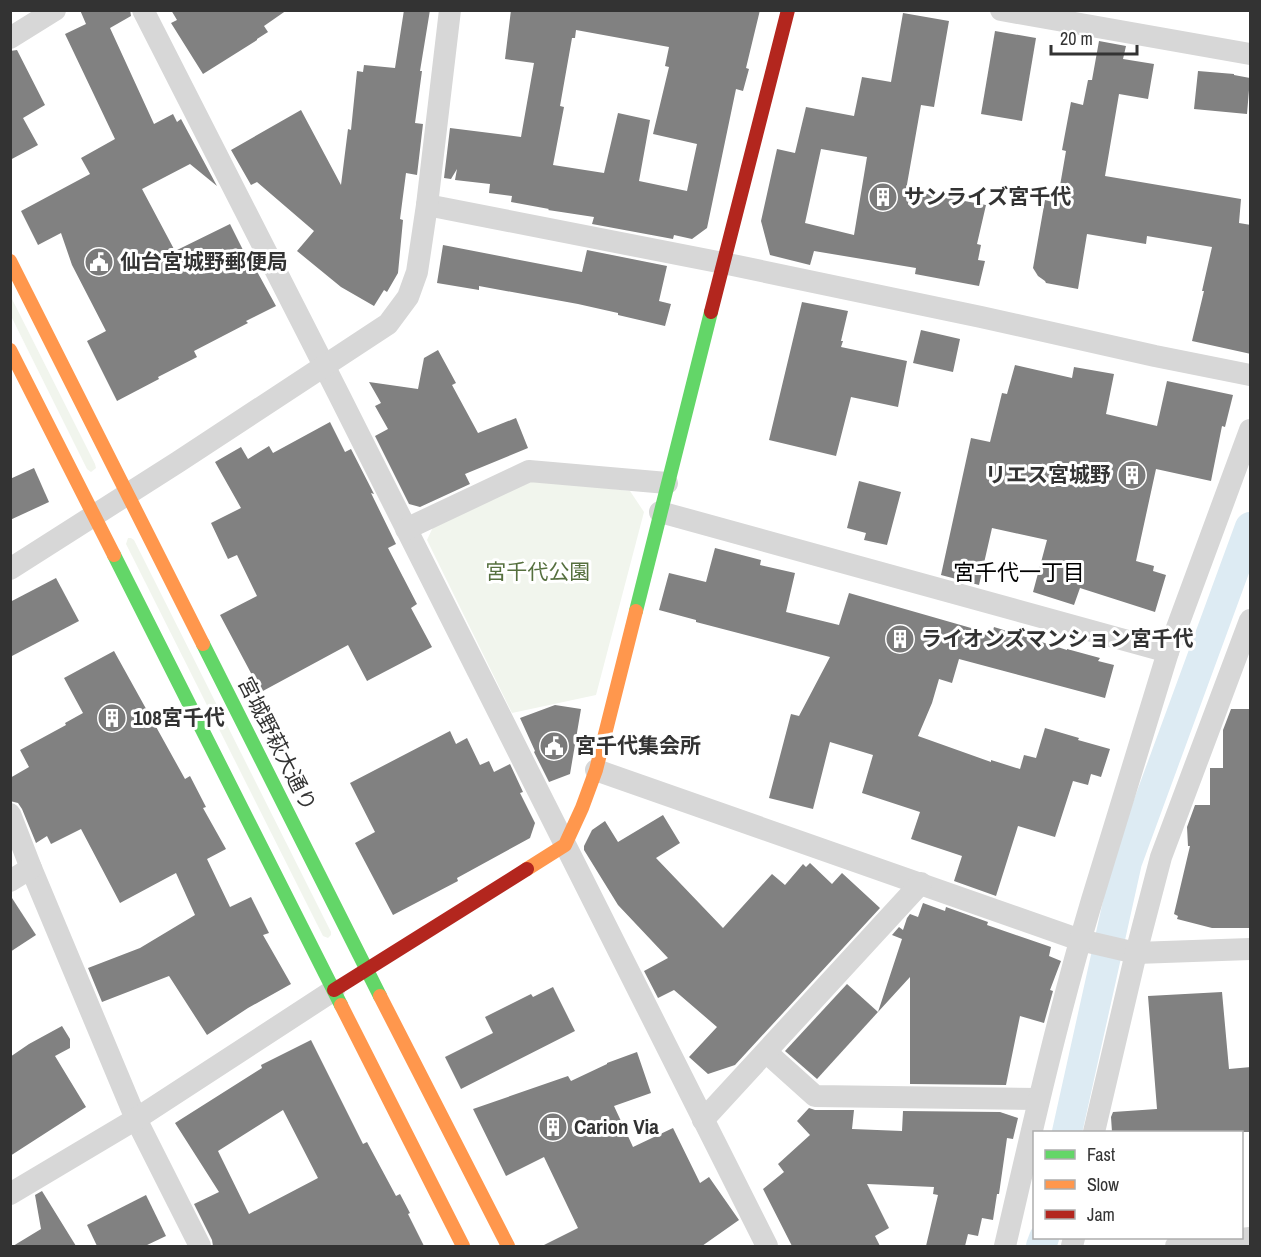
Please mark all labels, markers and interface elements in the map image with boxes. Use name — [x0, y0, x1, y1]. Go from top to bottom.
scale bar — [1051, 18, 1136, 56]
text: 20 m — [1060, 26, 1093, 51]
building icon: サンライズ宮千代 — [867, 181, 899, 213]
place label: サンライズ宮千代 — [904, 182, 1071, 211]
public building icon: 仙台宮城野郵便局 — [83, 246, 115, 278]
place label: 仙台宮城野郵便局 — [120, 247, 288, 276]
building icon: リエス宮城野 — [1116, 459, 1148, 491]
place label: リエス宮城野 — [985, 460, 1111, 489]
park label: 宮千代公園 — [486, 557, 591, 586]
district label: 宮千代一丁目 — [953, 557, 1085, 587]
building icon: ライオンズマンション宮千代 — [884, 623, 916, 655]
place label: ライオンズマンション宮千代 — [921, 624, 1194, 653]
street label: 宮城野萩大通り — [231, 672, 324, 816]
building icon: 108宮千代 — [96, 702, 128, 734]
place label: 108宮千代 — [133, 703, 225, 732]
public building icon: 宮千代集会所 — [538, 730, 570, 762]
place label: 宮千代集会所 — [575, 731, 701, 760]
building icon: Carion Via — [537, 1111, 569, 1143]
place label: Carion Via — [574, 1112, 659, 1141]
legend — [1033, 1131, 1243, 1239]
text: Fast — [1087, 1142, 1115, 1167]
text: Slow — [1087, 1172, 1119, 1197]
text: Jam — [1087, 1202, 1115, 1227]

